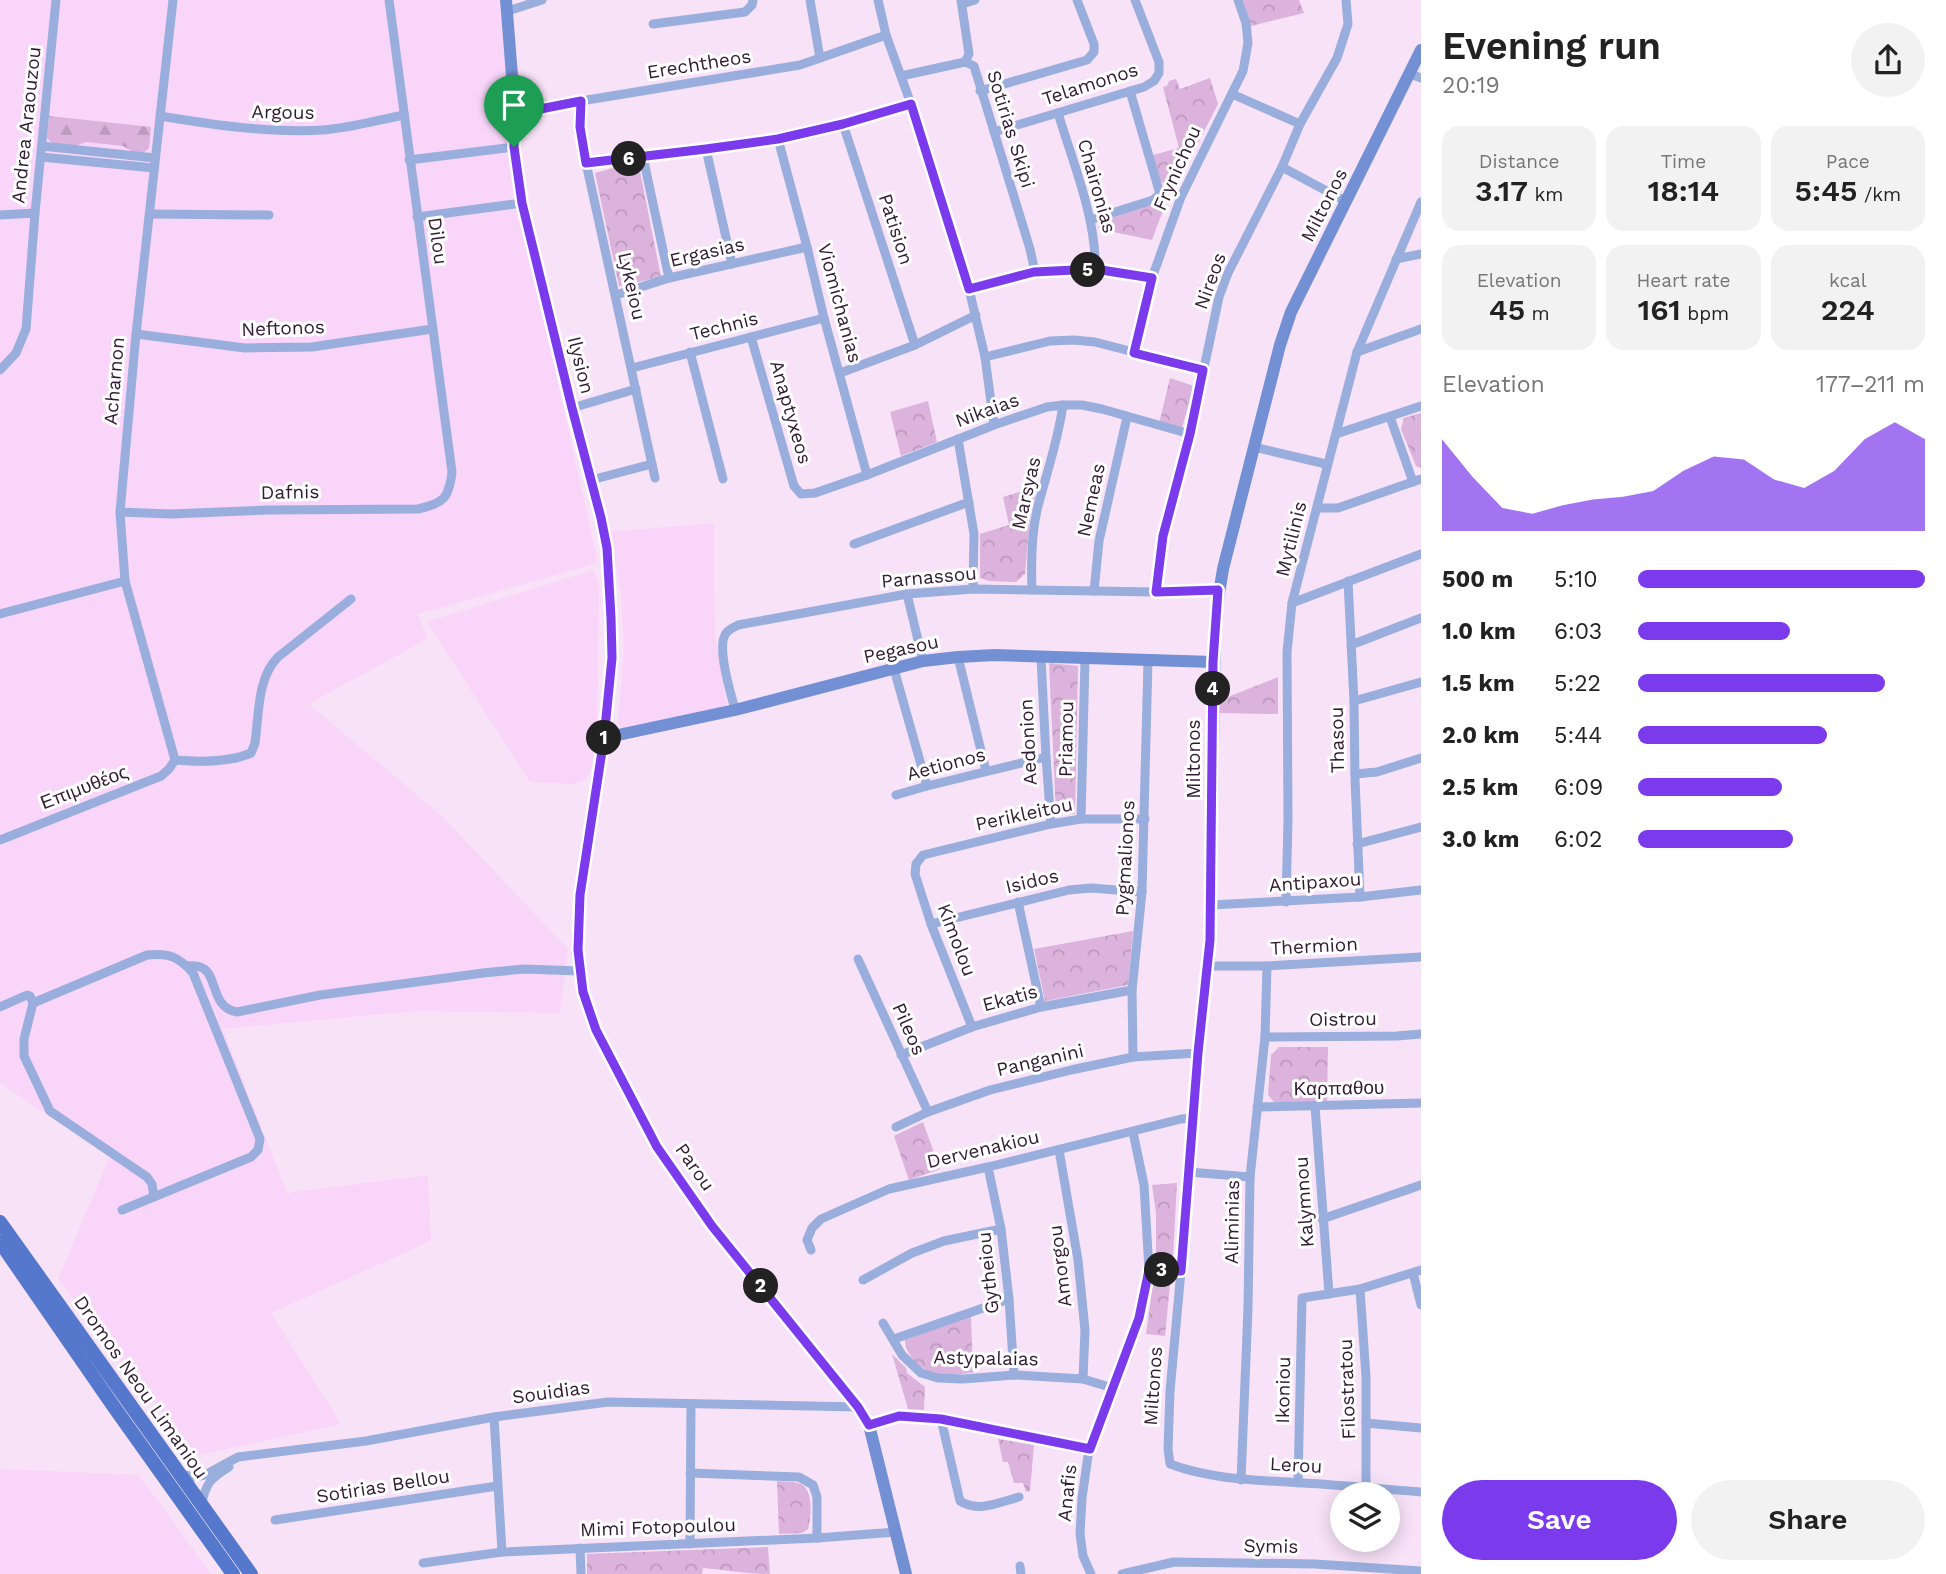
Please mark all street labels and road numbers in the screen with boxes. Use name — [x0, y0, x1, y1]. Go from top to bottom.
street label: Erechtheos — [645, 44, 753, 84]
street label: Andrea Araouzou — [6, 45, 46, 205]
street label: Telamonos — [1039, 58, 1141, 110]
street label: Sotirias Skipi — [982, 68, 1040, 190]
street label: Argous — [251, 100, 315, 124]
street label: Frynichou — [1148, 122, 1206, 214]
street label: Chaironias — [1073, 136, 1121, 236]
street label: Miltonos — [1296, 164, 1352, 246]
street label: Patision — [874, 191, 918, 267]
street label: Dilou — [423, 216, 453, 266]
street label: Ergasias — [667, 232, 747, 272]
street label: Viomichanias — [813, 241, 867, 365]
street label: Nireos — [1189, 249, 1231, 313]
street label: Lykeiou — [613, 250, 651, 322]
street label: Technis — [687, 306, 761, 346]
street label: Neftonos — [241, 315, 325, 341]
street label: Ilysion — [563, 334, 599, 396]
street label: Acharnon — [99, 336, 129, 426]
street label: Anaptyxeos — [765, 358, 817, 466]
street label: Nikaias — [952, 388, 1022, 432]
street label: Marsyas — [1006, 454, 1046, 532]
street label: Nemeas — [1072, 461, 1110, 539]
street label: Dafnis — [260, 480, 320, 504]
street label: Mytilinis — [1271, 499, 1311, 579]
street label: Parnassou — [880, 561, 978, 593]
street label: Pegasou — [861, 630, 941, 668]
street label: Aedonion — [1014, 698, 1042, 786]
street label: Priamou — [1054, 701, 1078, 777]
street label: Thasou — [1325, 706, 1349, 774]
street label: Miltonos — [1182, 719, 1205, 799]
street label: Aetionos — [904, 742, 988, 786]
street label: Επιμυθέος — [37, 760, 131, 814]
street label: Perikleitou — [973, 792, 1075, 836]
street label: Pygmalionos — [1110, 800, 1140, 916]
street label: Isidos — [1003, 864, 1061, 898]
street label: Antipaxou — [1268, 867, 1362, 897]
street label: Kimolou — [933, 900, 981, 980]
street label: Thermion — [1270, 932, 1358, 960]
street label: Ekatis — [980, 980, 1040, 1016]
street label: Pileos — [887, 999, 931, 1059]
street label: Oistrou — [1309, 1007, 1377, 1031]
street label: Panganini — [994, 1039, 1086, 1081]
street label: Καρπαθου — [1293, 1076, 1385, 1100]
street label: Dervenakiou — [925, 1125, 1041, 1173]
street label: Parou — [670, 1139, 720, 1195]
street label: Kalymnou — [1289, 1156, 1319, 1248]
street label: Aliminias — [1220, 1180, 1244, 1264]
street label: Amorgou — [1044, 1224, 1076, 1308]
street label: Gytheiou — [972, 1231, 1004, 1315]
street label: Dromos Neou Limaniou — [69, 1291, 213, 1483]
street label: Filostratou — [1334, 1338, 1360, 1440]
street label: Astypalaias — [933, 1346, 1039, 1370]
street label: Miltonos — [1139, 1346, 1167, 1426]
street label: Ikoniou — [1271, 1356, 1295, 1424]
street label: Souidias — [511, 1375, 591, 1409]
street label: Lerou — [1269, 1452, 1323, 1478]
street label: Anafis — [1053, 1463, 1081, 1523]
street label: Sotirias Bellou — [315, 1464, 451, 1508]
street label: Mimi Fotopoulou — [580, 1513, 736, 1541]
street label: Symis — [1243, 1534, 1299, 1558]

